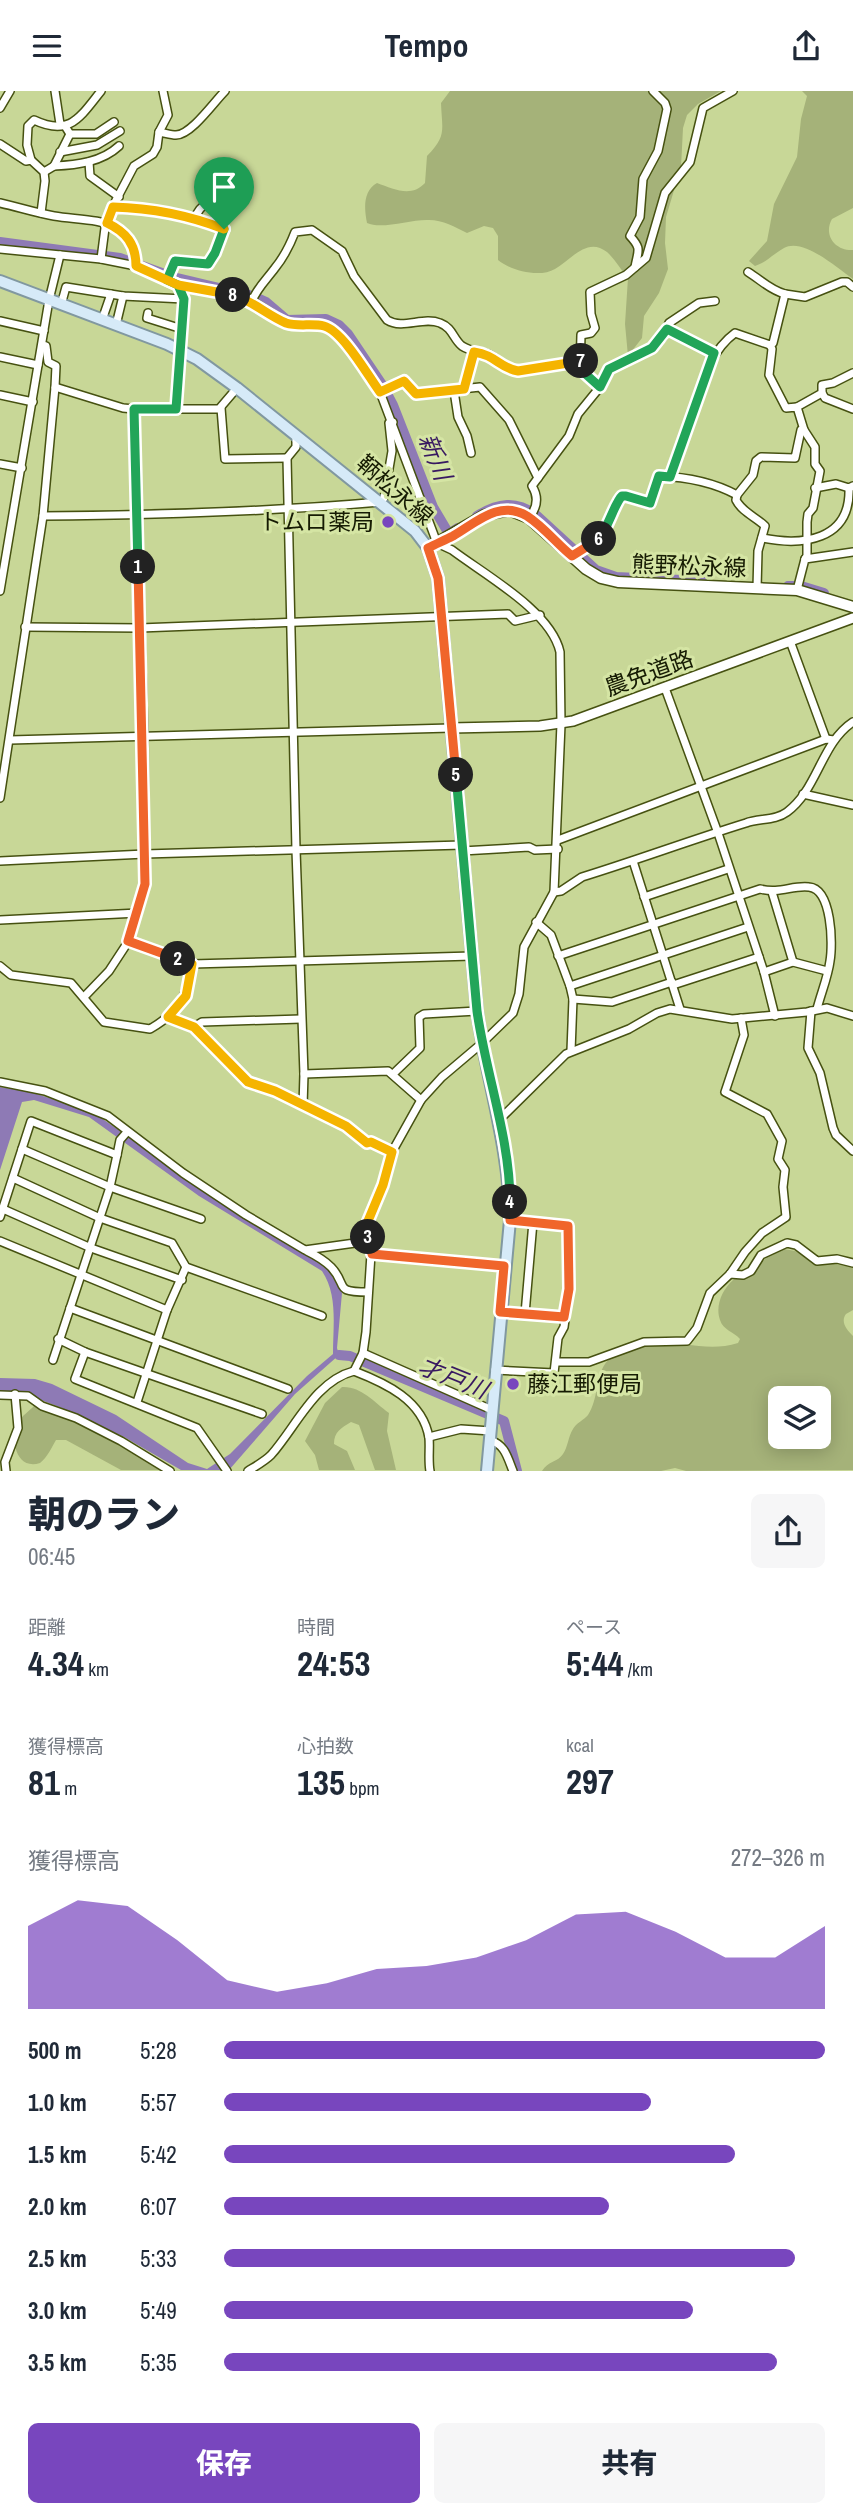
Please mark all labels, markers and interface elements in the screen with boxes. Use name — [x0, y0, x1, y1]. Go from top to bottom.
text: Tempo — [384, 24, 469, 67]
icon: menu — [28, 27, 66, 65]
icon: share — [787, 27, 825, 65]
pin — [194, 157, 254, 229]
icon: arrive — [205, 168, 243, 206]
pin: 8 — [216, 277, 250, 313]
text: 8 — [228, 281, 237, 307]
pin: 7 — [564, 343, 598, 379]
text: 7 — [576, 347, 585, 373]
water label: 新川 — [412, 428, 461, 488]
street label: 鞆松永線 — [350, 448, 440, 531]
place label: トムロ薬局 — [259, 506, 374, 537]
marker: トムロ薬局 — [380, 514, 396, 530]
pin: 6 — [582, 521, 616, 557]
text: 6 — [594, 525, 603, 551]
street label: 熊野松永線 — [631, 548, 747, 583]
pin: 1 — [120, 549, 156, 585]
text: 1 — [133, 553, 142, 579]
street label: 農免道路 — [600, 642, 697, 703]
pin: 5 — [438, 757, 474, 793]
text: 5 — [451, 761, 460, 787]
pin: 2 — [160, 941, 196, 977]
text: 2 — [173, 945, 182, 971]
pin: 4 — [492, 1185, 528, 1219]
text: 4 — [505, 1188, 514, 1214]
pin: 3 — [350, 1219, 386, 1255]
text: 3 — [363, 1223, 372, 1249]
water label: 才戸川 — [414, 1349, 496, 1407]
place label: 藤江郵便局 — [527, 1368, 642, 1399]
marker: 藤江郵便局 — [505, 1376, 521, 1392]
map controls — [768, 1386, 831, 1449]
button: layers — [768, 1386, 831, 1449]
text: 朝のラン — [28, 1489, 180, 1540]
button: share — [751, 1494, 825, 1568]
text: 06:45 — [28, 1541, 75, 1572]
text: 距離 — [28, 1614, 66, 1640]
text: 時間 — [297, 1614, 335, 1640]
text: ペース — [566, 1614, 622, 1640]
text: 4.34 — [28, 1640, 84, 1687]
text: 24:53 — [297, 1640, 370, 1687]
text: 5:44 — [566, 1640, 623, 1687]
text: km — [84, 1656, 109, 1682]
text: /km — [623, 1656, 653, 1682]
text: kcal — [566, 1732, 594, 1758]
text: 獲得標高 — [28, 1733, 104, 1759]
text: 心拍数 — [297, 1733, 354, 1759]
text: 297 — [566, 1758, 614, 1805]
text: 81 — [28, 1759, 60, 1806]
text: 135 — [297, 1759, 345, 1806]
text: m — [60, 1775, 77, 1801]
text: bpm — [345, 1775, 380, 1801]
text: 272–326 m — [731, 1842, 825, 1873]
text: 獲得標高 — [28, 1845, 120, 1876]
text: 500 m — [28, 2035, 81, 2066]
text: 5:28 — [140, 2035, 177, 2066]
text: 1.0 km — [28, 2087, 87, 2118]
text: 5:57 — [140, 2087, 177, 2118]
text: 1.5 km — [28, 2139, 87, 2170]
text: 5:42 — [140, 2139, 177, 2170]
text: 2.0 km — [28, 2191, 87, 2222]
text: 6:07 — [140, 2191, 177, 2222]
text: 2.5 km — [28, 2243, 87, 2274]
text: 5:33 — [140, 2243, 177, 2274]
text: 3.0 km — [28, 2295, 87, 2326]
text: 5:49 — [140, 2295, 177, 2326]
text: 3.5 km — [28, 2347, 87, 2378]
text: 5:35 — [140, 2347, 177, 2378]
button: 保存 — [28, 2423, 420, 2503]
button: 共有 — [434, 2423, 825, 2503]

